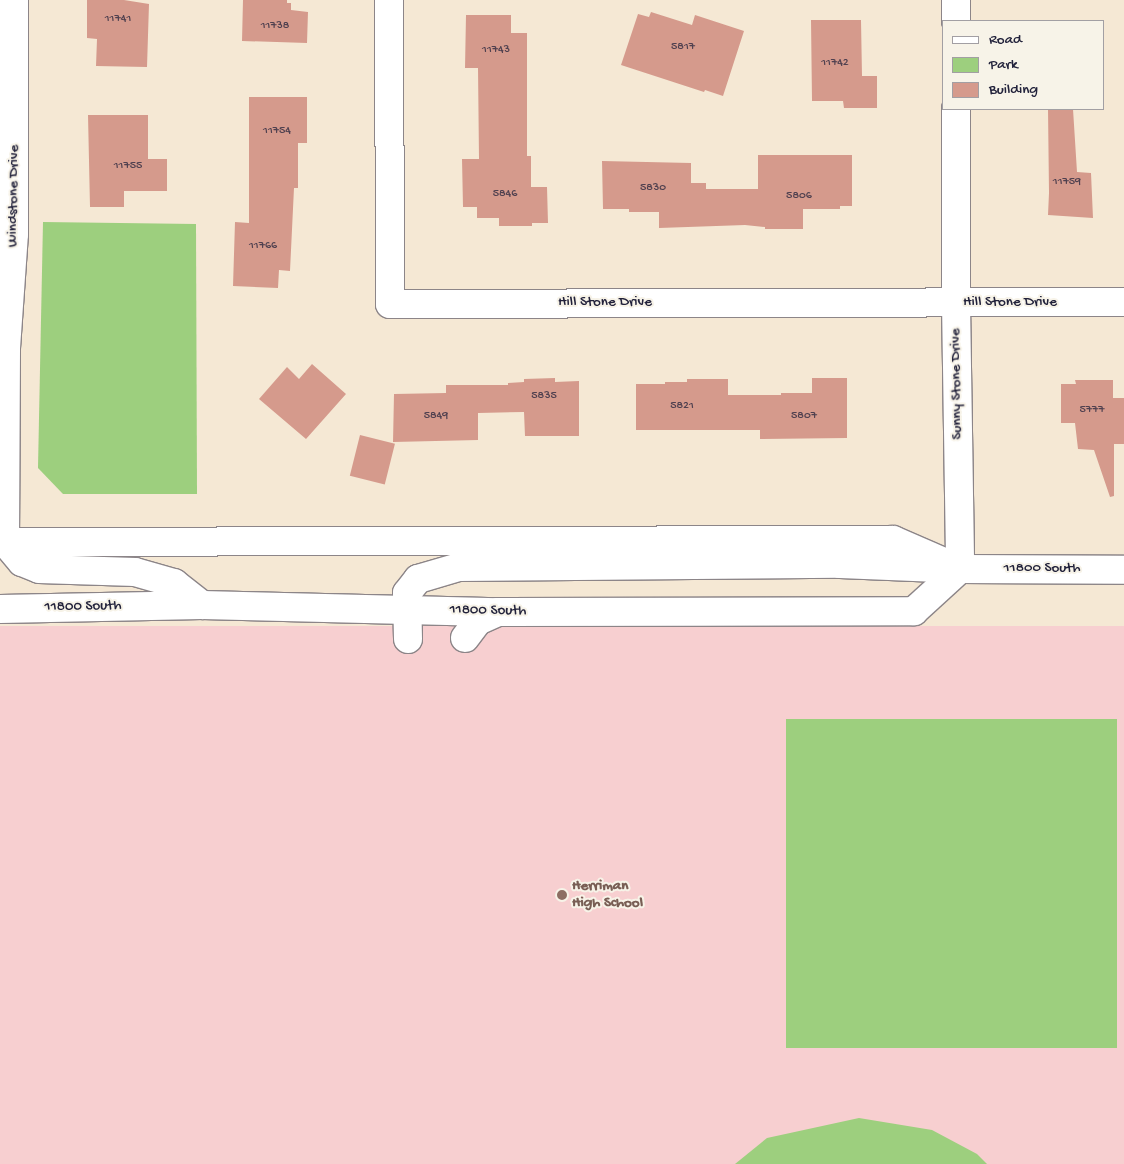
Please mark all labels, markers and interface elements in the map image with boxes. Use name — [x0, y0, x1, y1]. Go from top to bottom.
house number: 11741 — [105, 13, 131, 27]
house number: 11738 — [261, 20, 289, 34]
legend — [942, 20, 1104, 110]
text: Road — [989, 31, 1022, 49]
house number: 5817 — [671, 41, 695, 55]
house number: 11743 — [482, 44, 510, 58]
text: Park — [989, 56, 1018, 74]
house number: 11742 — [821, 57, 849, 71]
text: Building — [989, 81, 1038, 99]
house number: 11754 — [263, 125, 291, 139]
street label: Windstone Drive — [4, 145, 24, 247]
house number: 11755 — [114, 160, 142, 174]
house number: 11759 — [1053, 176, 1081, 190]
house number: 5830 — [640, 182, 666, 196]
house number: 5846 — [493, 188, 517, 202]
house number: 5806 — [786, 190, 812, 204]
house number: 11766 — [249, 240, 277, 254]
street label: Hill Stone Drive — [558, 294, 652, 312]
street label: Hill Stone Drive — [963, 294, 1057, 312]
street label: Sunny Stone Drive — [947, 328, 967, 440]
house number: 5835 — [531, 390, 557, 404]
house number: 5821 — [670, 400, 694, 414]
house number: 5777 — [1079, 404, 1105, 418]
house number: 5849 — [424, 410, 448, 424]
house number: 5807 — [791, 410, 817, 424]
street label: 11800 South — [1004, 560, 1080, 578]
street label: 11800 South — [44, 597, 122, 617]
street label: 11800 South — [449, 601, 527, 621]
place label: Herriman High School — [572, 877, 643, 912]
marker: Herriman High School — [556, 889, 568, 901]

